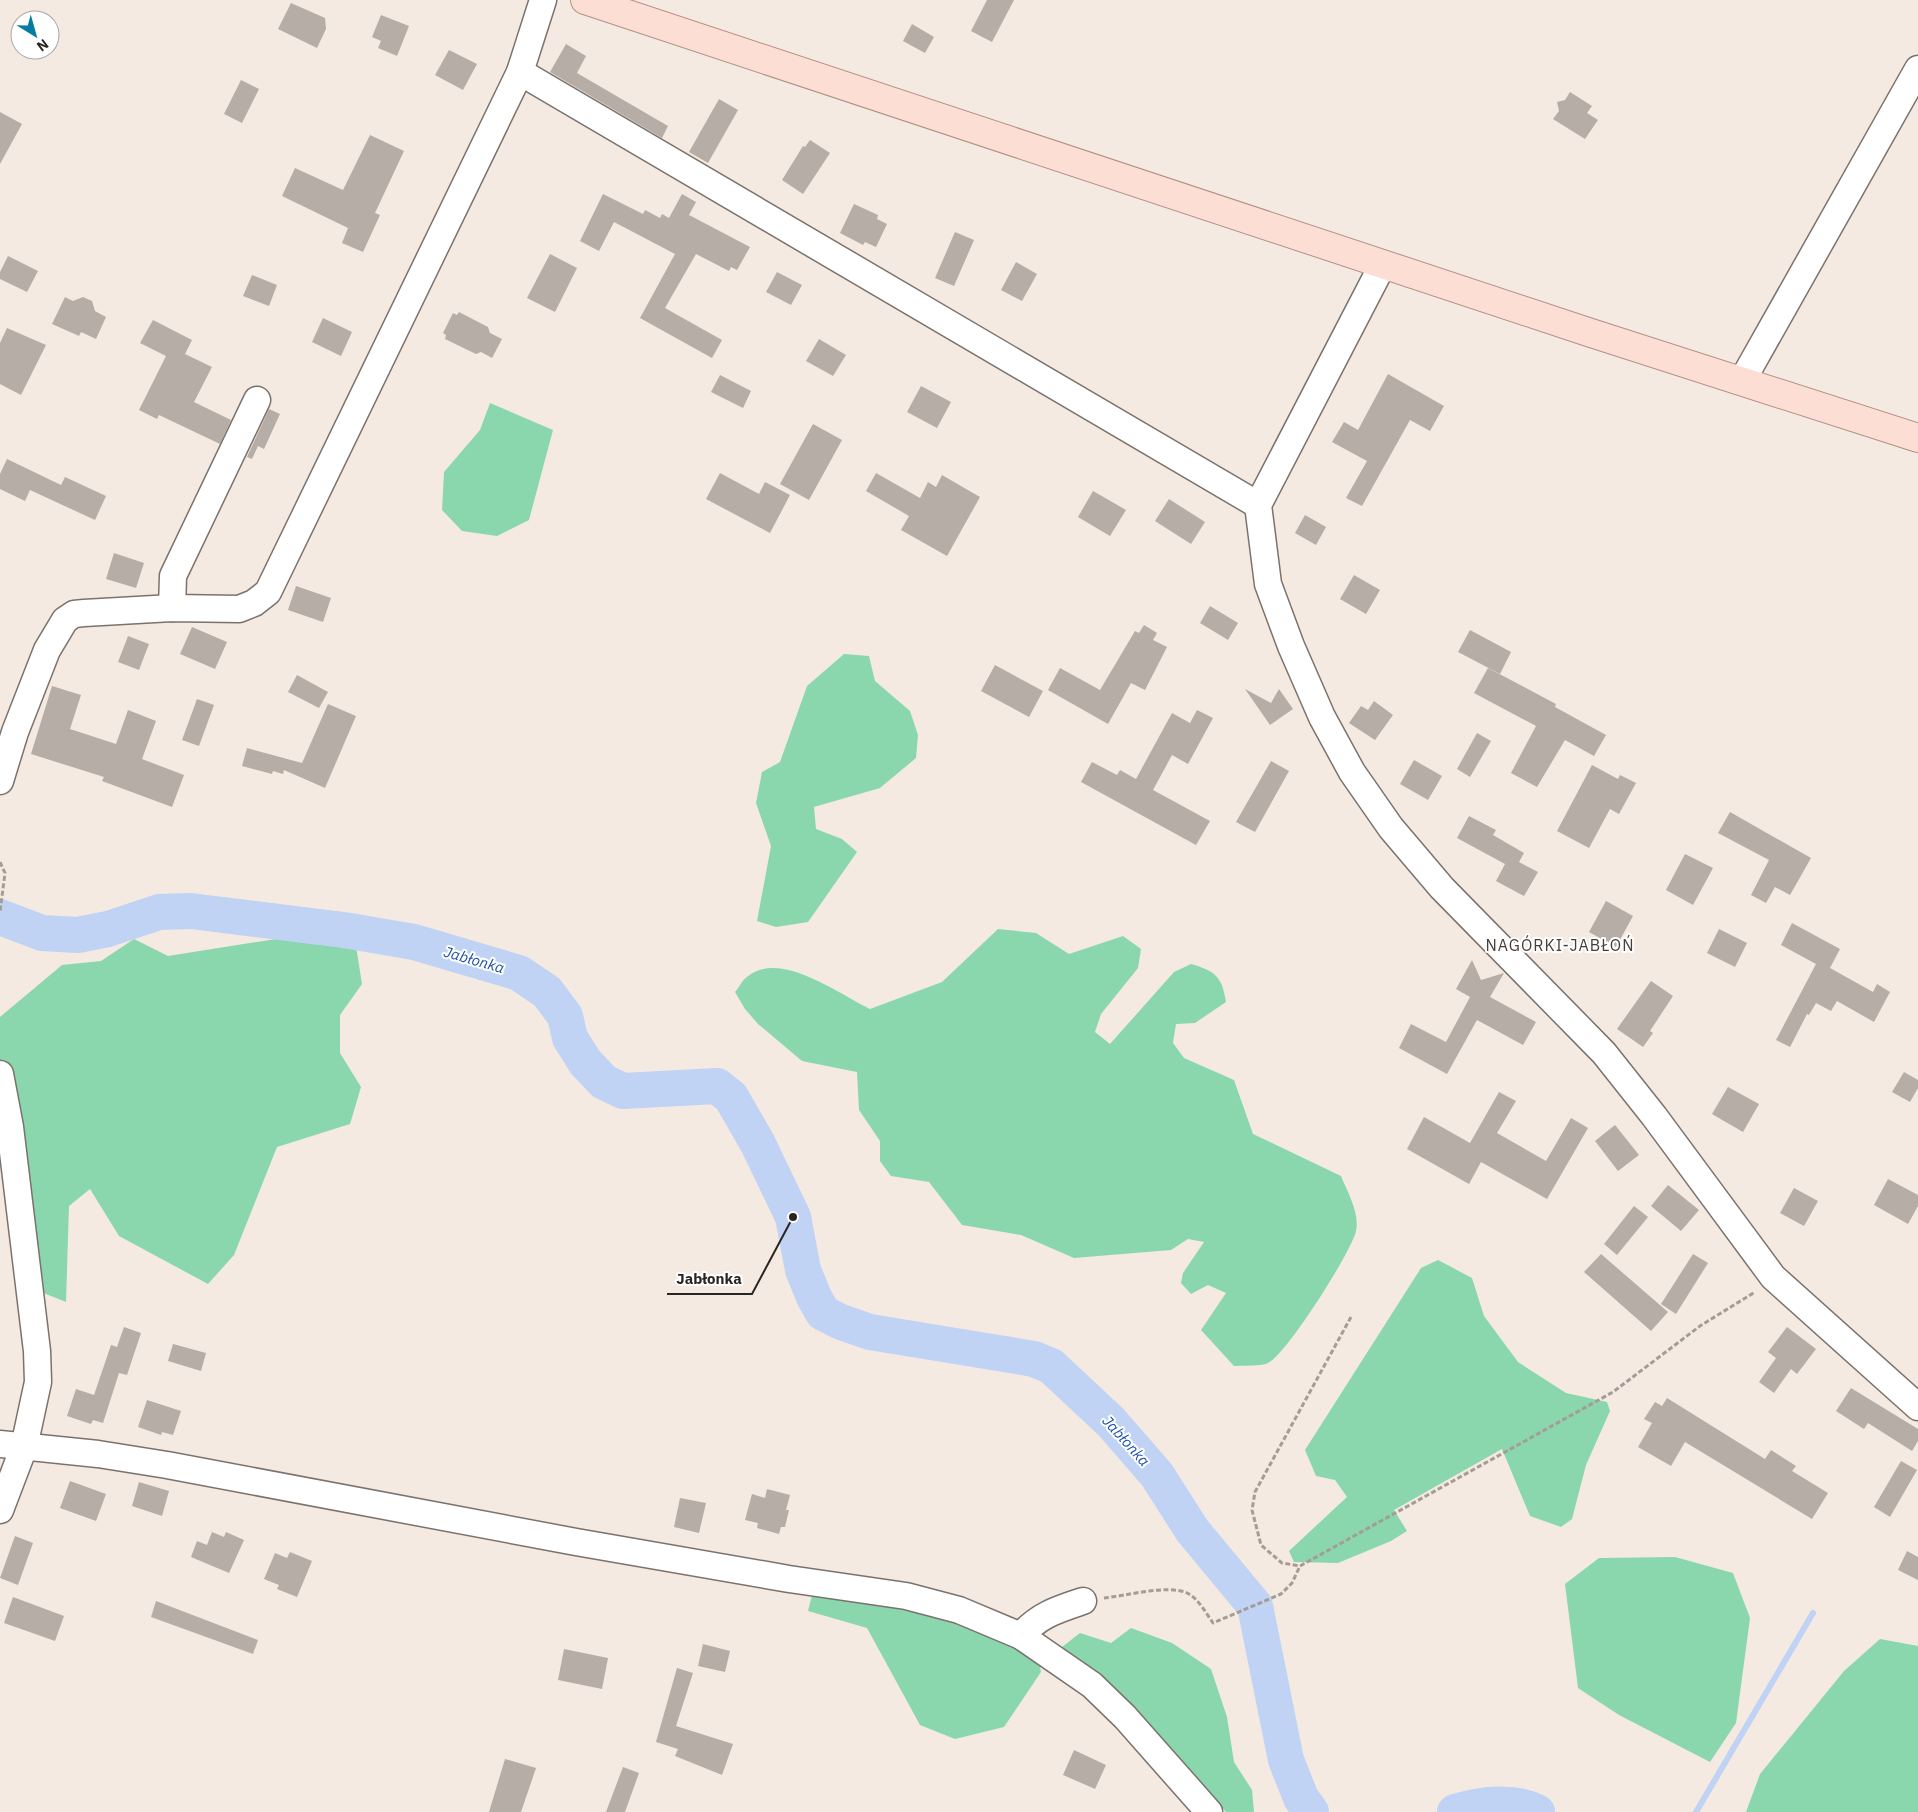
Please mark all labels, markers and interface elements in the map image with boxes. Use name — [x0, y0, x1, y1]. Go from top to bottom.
north arrow — [10, 10, 60, 60]
text: N — [33, 35, 52, 56]
district label: NAGÓRKI-JABŁOŃ — [1485, 934, 1635, 955]
water label: Jabłonka — [442, 942, 507, 977]
callout: Jabłonka — [667, 1264, 752, 1294]
text: Jabłonka — [676, 1269, 742, 1288]
water label: Jabłonka — [1099, 1411, 1154, 1470]

